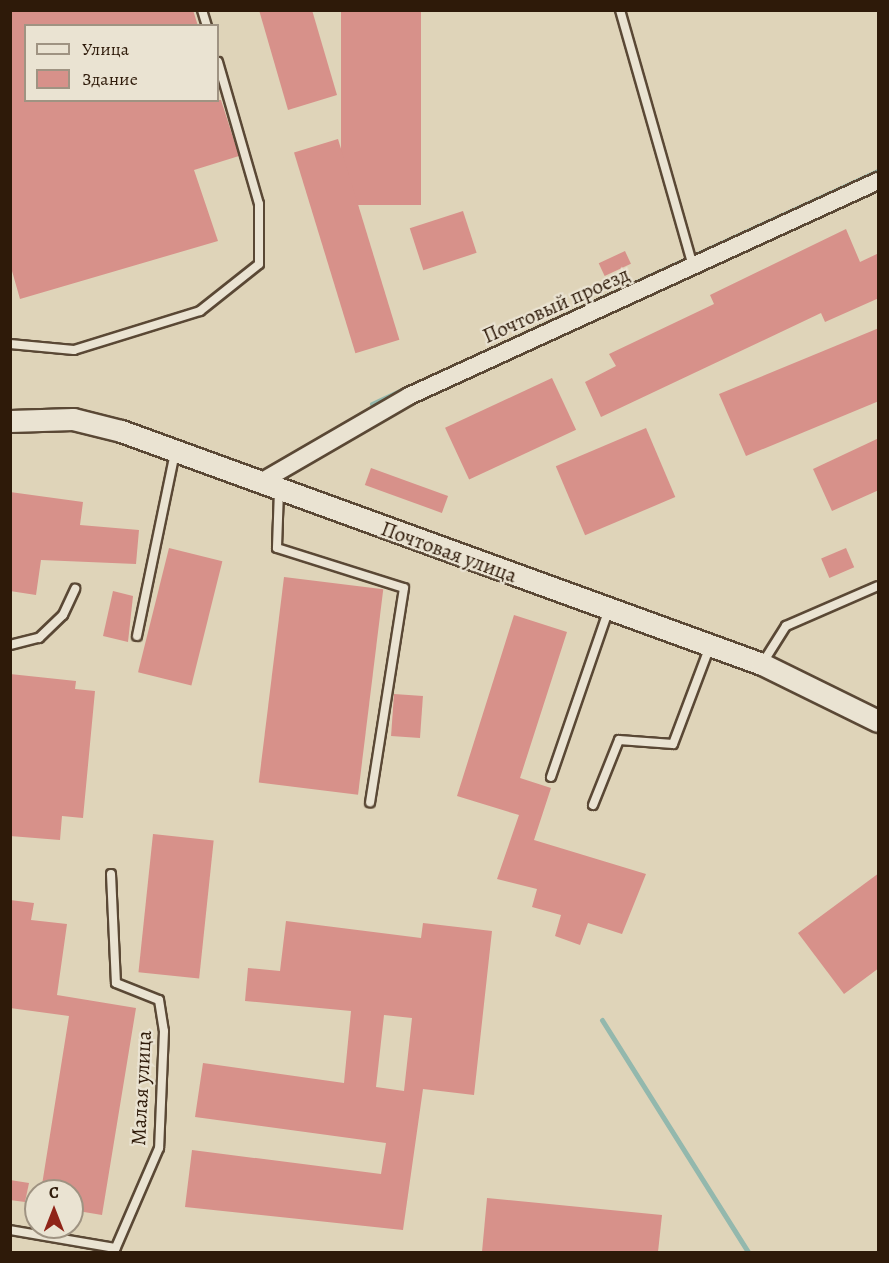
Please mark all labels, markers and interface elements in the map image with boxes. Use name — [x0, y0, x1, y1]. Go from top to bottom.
legend — [24, 24, 219, 102]
text: Улица — [82, 37, 129, 61]
text: Здание — [82, 67, 138, 91]
street label: Почтовый проезд — [479, 261, 633, 349]
street label: Почтовая улица — [378, 516, 520, 588]
street label: Малая улица — [125, 1030, 157, 1146]
north arrow — [24, 1179, 84, 1239]
text: С — [49, 1182, 59, 1204]

